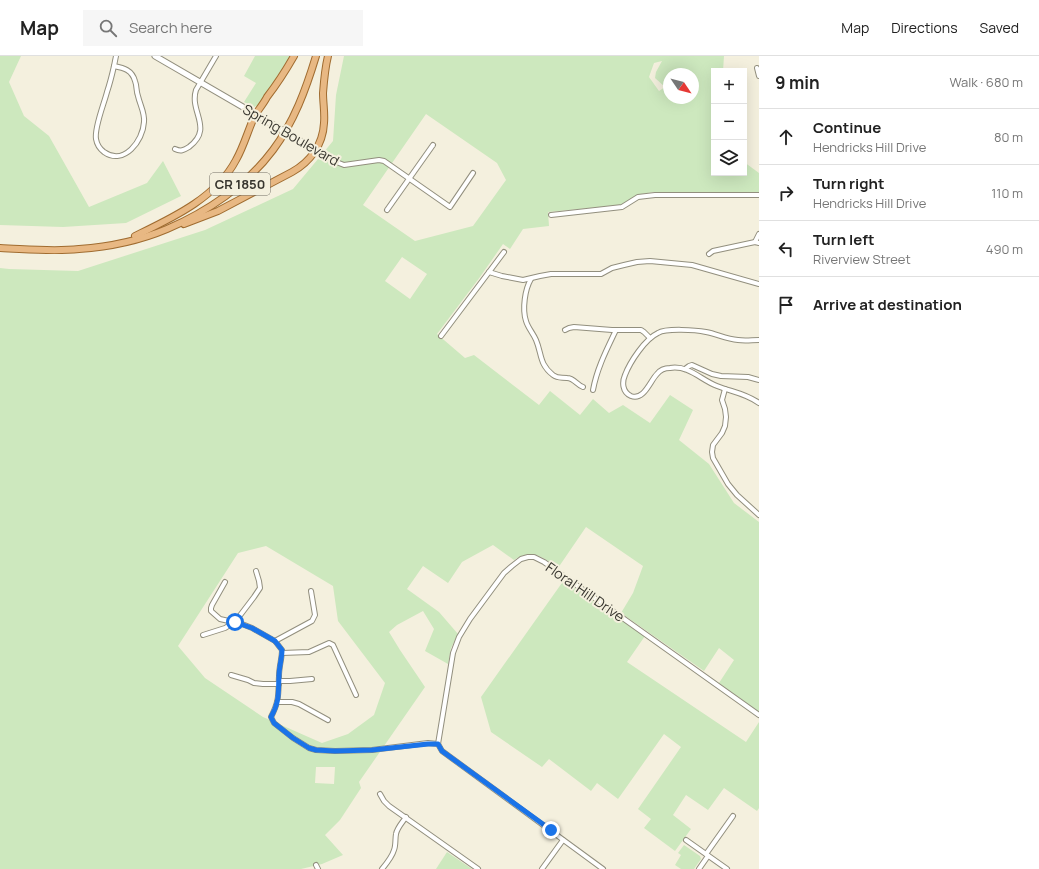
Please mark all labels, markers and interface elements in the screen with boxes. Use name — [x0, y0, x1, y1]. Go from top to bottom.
search box — [83, 10, 363, 46]
text: Map — [20, 15, 59, 41]
icon: search — [97, 17, 119, 39]
text: Search here — [129, 17, 212, 38]
text: Map — [841, 18, 869, 37]
text: Directions — [891, 18, 958, 37]
text: Saved — [980, 18, 1019, 37]
north arrow — [663, 68, 699, 104]
map controls — [711, 68, 747, 176]
button: + — [711, 68, 747, 104]
text: 9 min — [775, 71, 820, 94]
text: Walk · 680 m — [949, 73, 1023, 91]
street label: Spring Boulevard — [239, 99, 343, 170]
button: − — [711, 104, 747, 140]
text: Continue — [813, 117, 881, 138]
icon: ahead — [775, 126, 797, 148]
text: 80 m — [994, 128, 1023, 146]
text: Hendricks Hill Drive — [813, 138, 926, 156]
button: layers — [711, 140, 747, 176]
road number: CR 1850 — [210, 173, 270, 195]
text: Turn right — [813, 173, 884, 194]
icon: right — [775, 182, 797, 204]
text: 110 m — [991, 184, 1023, 202]
text: Hendricks Hill Drive — [813, 194, 926, 212]
text: Turn left — [813, 229, 875, 250]
icon: left — [775, 238, 797, 260]
text: 490 m — [986, 240, 1023, 258]
text: Riverview Street — [813, 250, 911, 268]
icon: arrive — [775, 294, 797, 316]
text: Arrive at destination — [813, 294, 962, 315]
street label: Floral Hill Drive — [542, 557, 628, 626]
route start — [226, 613, 244, 631]
route end — [542, 821, 560, 839]

